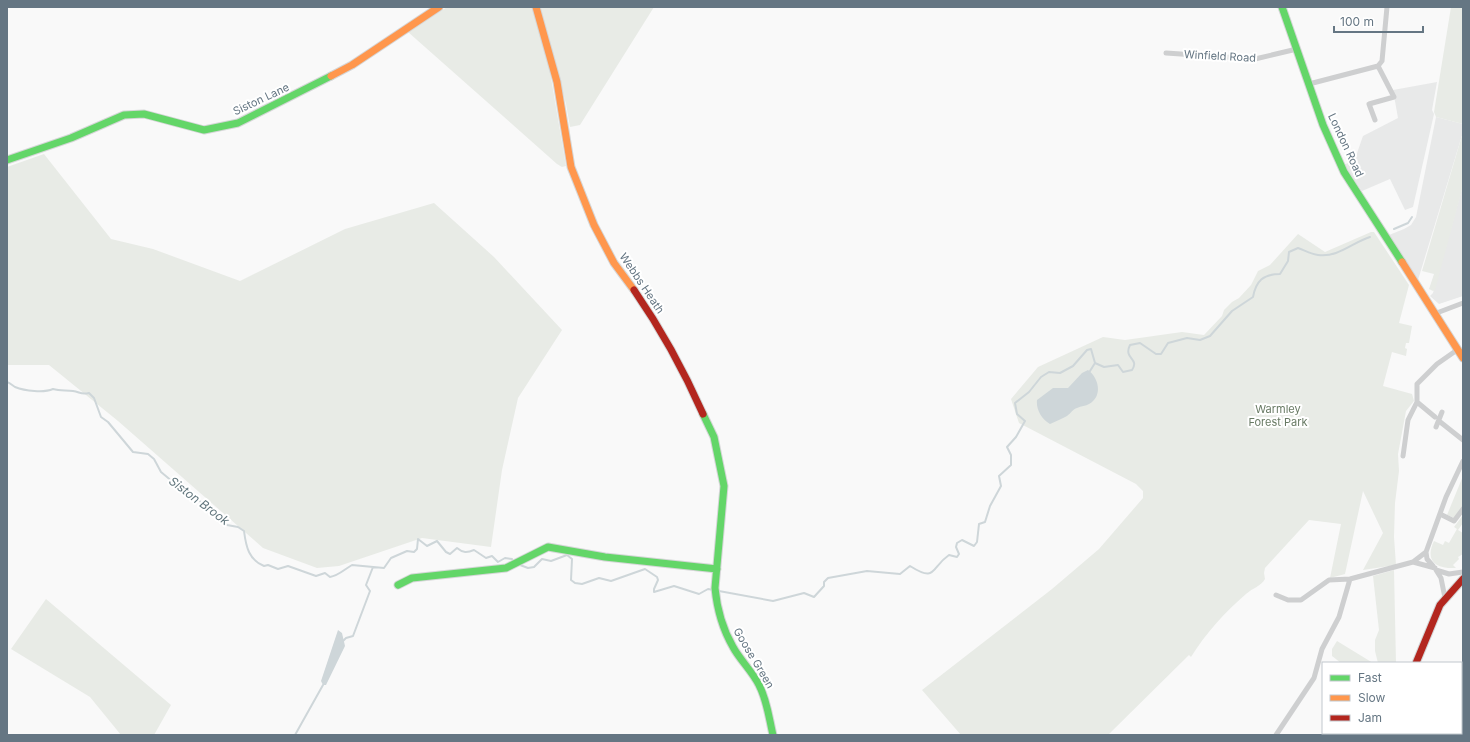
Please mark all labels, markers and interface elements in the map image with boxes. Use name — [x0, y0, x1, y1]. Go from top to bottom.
scale bar — [1334, 8, 1423, 34]
text: 100 m — [1340, 14, 1374, 29]
street label: Winfield Road — [1184, 47, 1256, 65]
street label: Siston Lane — [231, 80, 291, 118]
street label: London Road — [1325, 111, 1367, 179]
street label: Webbs Heath — [617, 250, 667, 316]
park label: Warmley Forest Park — [1248, 402, 1308, 429]
water label: Siston Brook — [166, 473, 233, 528]
street label: Goose Green — [730, 625, 778, 691]
legend — [1322, 662, 1462, 734]
text: Fast — [1358, 670, 1382, 685]
text: Slow — [1358, 690, 1386, 705]
text: Jam — [1358, 710, 1382, 725]

